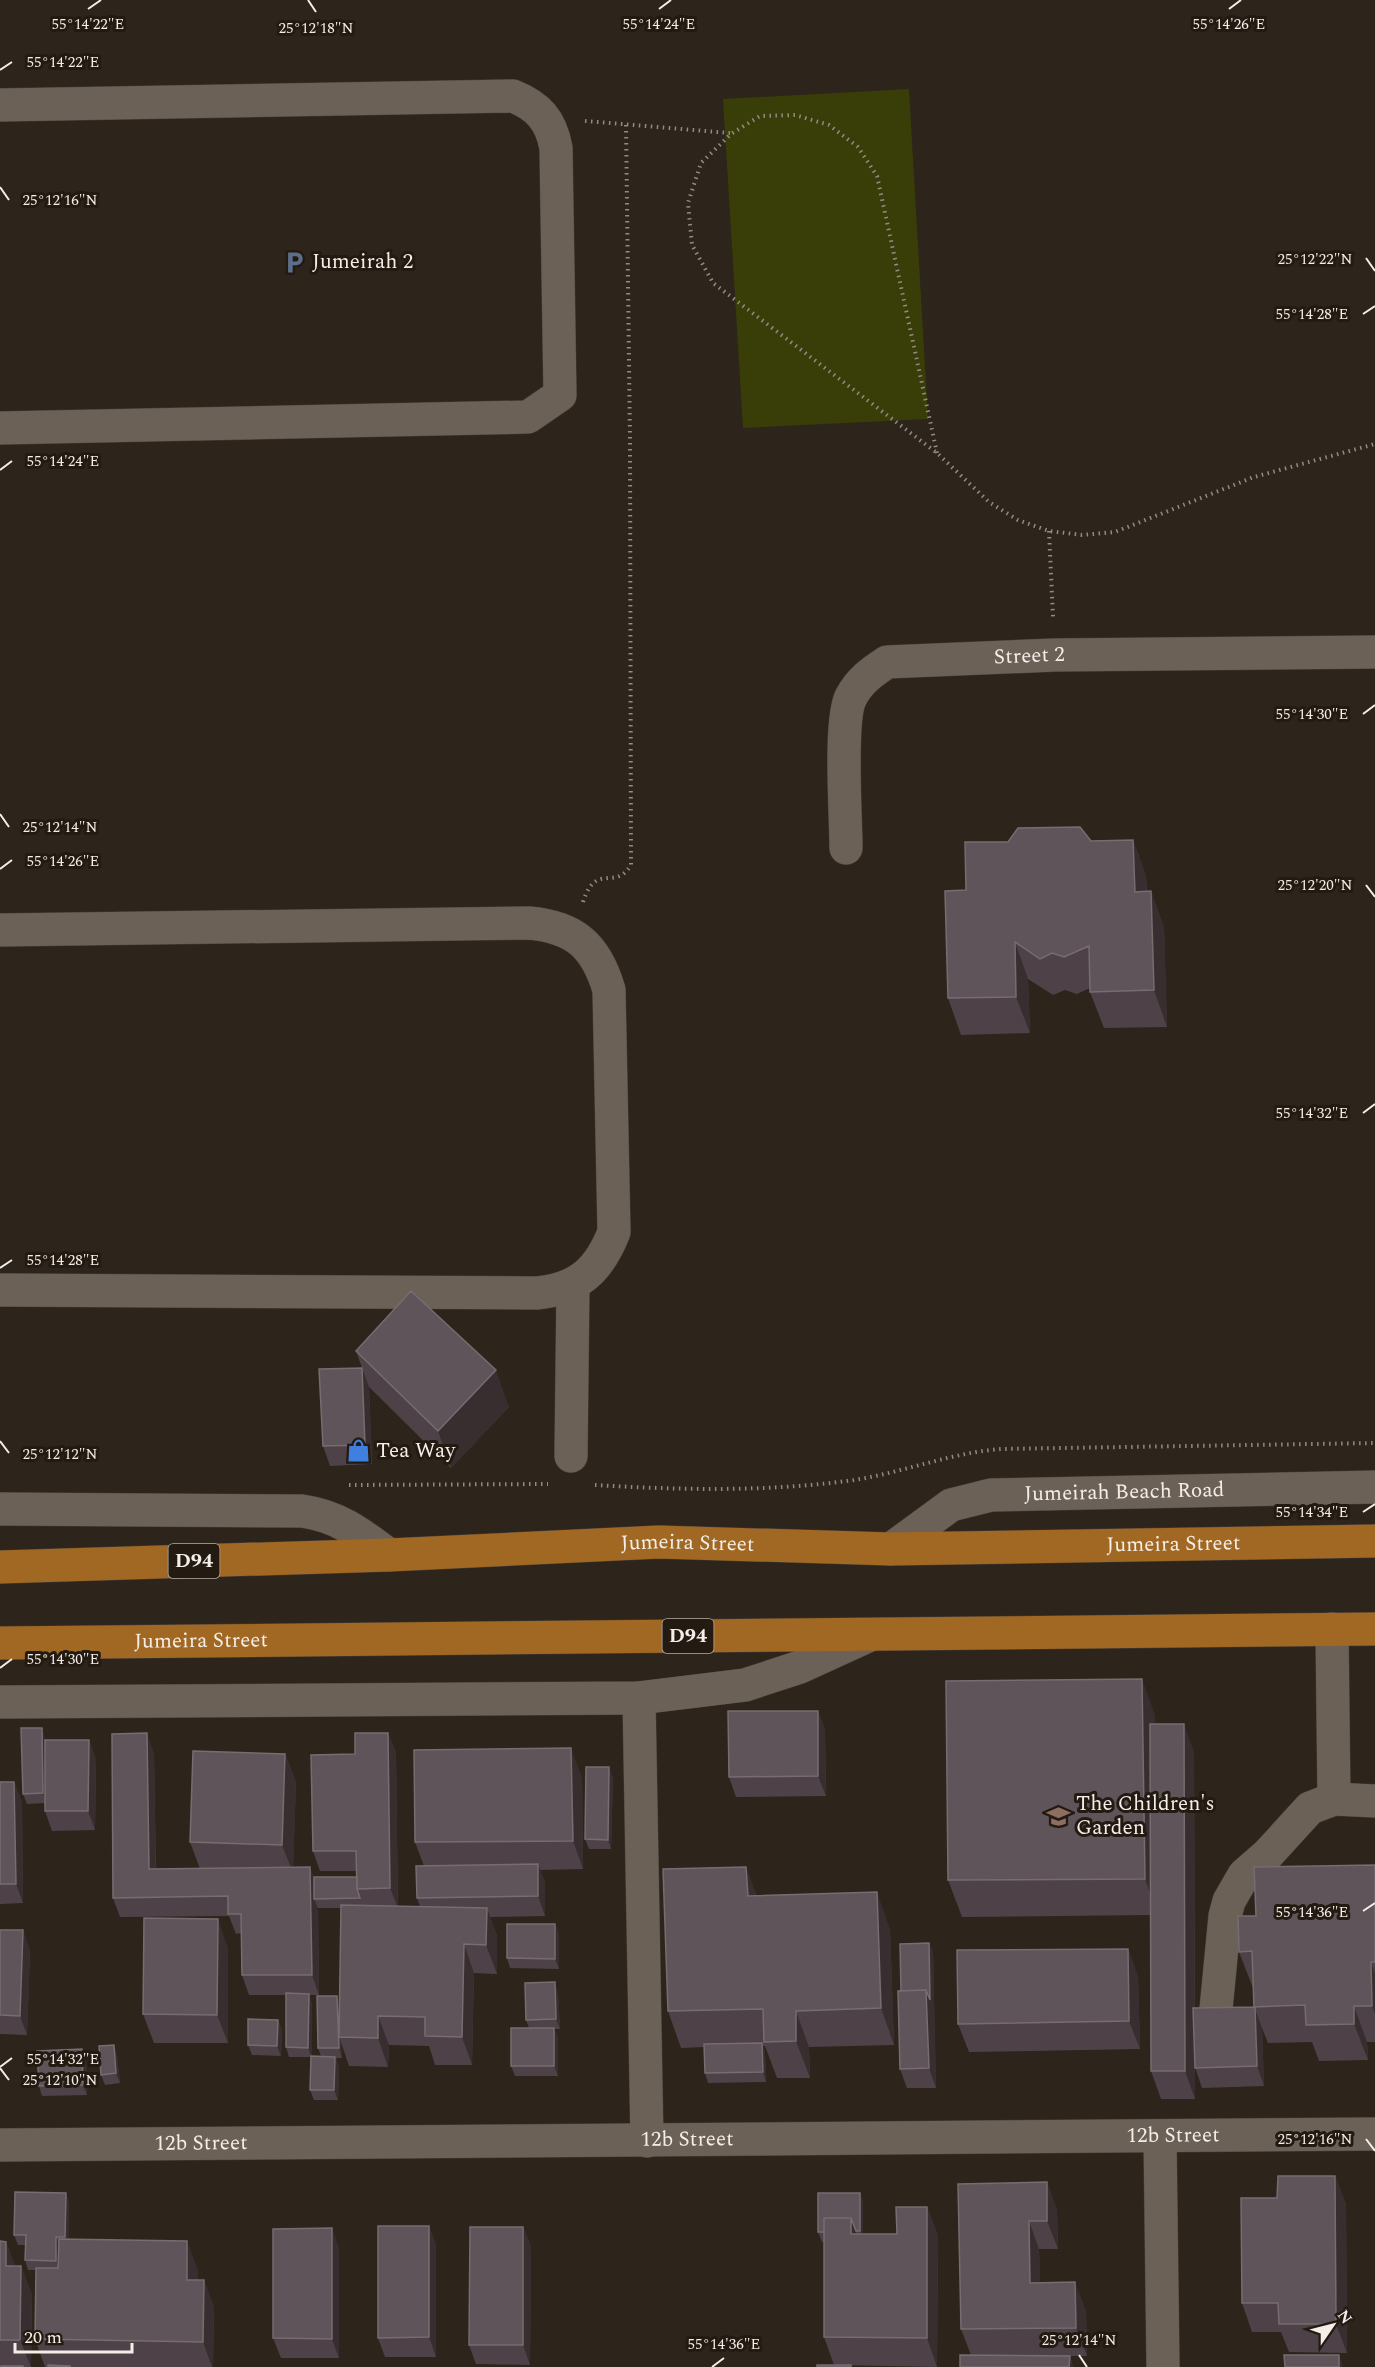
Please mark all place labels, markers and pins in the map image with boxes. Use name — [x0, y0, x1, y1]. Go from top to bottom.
place label: Jumeirah 2 — [312, 246, 413, 278]
parking icon: Jumeirah 2 — [281, 249, 307, 275]
place label: Tea Way — [376, 1435, 456, 1467]
shop icon: Tea Way — [345, 1438, 371, 1464]
place label: The Children's Garden — [1076, 1788, 1215, 1844]
school or university icon: The Children's Garden — [1045, 1803, 1071, 1829]

